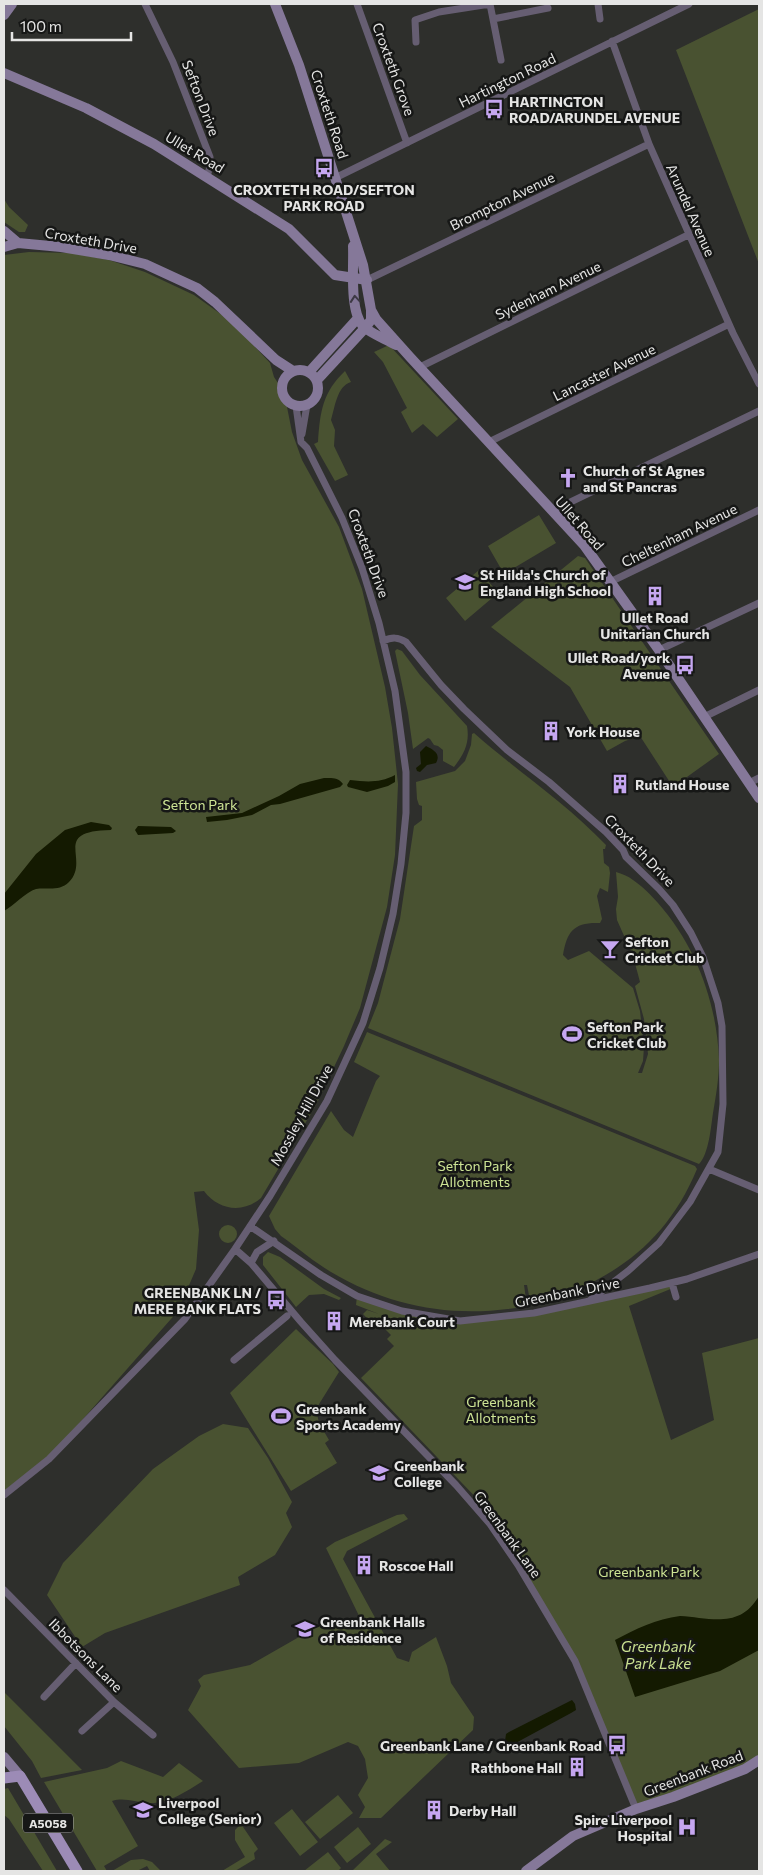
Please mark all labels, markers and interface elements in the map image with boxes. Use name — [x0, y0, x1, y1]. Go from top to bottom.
scale bar — [12, 10, 131, 42]
text: 100 m — [20, 17, 62, 35]
street label: Croxteth Grove — [369, 20, 419, 118]
street label: Hartington Road — [456, 49, 558, 111]
street label: Sefton Drive — [179, 58, 223, 138]
street label: Croxteth Road — [308, 67, 352, 161]
place label: HARTINGTON ROAD/ARUNDEL AVENUE — [509, 93, 680, 126]
bus stop icon: HARTINGTON ROAD/ARUNDEL AVENUE — [483, 98, 505, 120]
street label: Ullet Road — [162, 128, 228, 176]
bus stop icon: CROXTETH ROAD/SEFTON PARK ROAD — [313, 157, 335, 179]
street label: Arundel Avenue — [663, 161, 719, 259]
street label: Brompton Avenue — [447, 168, 557, 234]
place label: CROXTETH ROAD/SEFTON PARK ROAD — [233, 181, 415, 214]
street label: Croxteth Drive — [43, 224, 139, 256]
street label: Sydenham Avenue — [492, 257, 604, 323]
one-way arrow — [350, 294, 361, 302]
street label: Lancaster Avenue — [550, 340, 658, 404]
place label: Church of St Agnes and St Pancras — [583, 462, 705, 495]
church icon: Church of St Agnes and St Pancras — [557, 467, 579, 489]
street label: Ullet Road — [552, 493, 608, 553]
street label: Cheltenham Avenue — [618, 500, 740, 570]
street label: Croxteth Drive — [345, 506, 393, 600]
place label: St Hilda's Church of England High School — [480, 566, 611, 599]
school or university icon: St Hilda's Church of England High School — [454, 571, 476, 593]
building icon: Ullet Road Unitarian Church — [644, 585, 666, 607]
place label: Ullet Road Unitarian Church — [600, 609, 710, 642]
place label: Ullet Road/york Avenue — [567, 649, 670, 682]
bus stop icon: Ullet Road/york Avenue — [674, 654, 696, 676]
building icon: York House — [540, 720, 562, 742]
place label: York House — [566, 723, 640, 740]
building icon: Rutland House — [609, 773, 631, 795]
place label: Rutland House — [635, 776, 729, 793]
park label: Sefton Park — [162, 796, 238, 813]
street label: Croxteth Drive — [601, 810, 679, 890]
place label: Sefton Cricket Club — [625, 933, 704, 966]
bar icon: Sefton Cricket Club — [599, 938, 621, 960]
place label: Sefton Park Cricket Club — [587, 1018, 666, 1051]
sports icon: Sefton Park Cricket Club — [561, 1023, 583, 1045]
street label: Mossley Hill Drive — [266, 1062, 336, 1168]
park label: Sefton Park Allotments — [437, 1157, 513, 1190]
street label: Greenbank Drive — [513, 1274, 621, 1310]
place label: GREENBANK LN / MERE BANK FLATS — [134, 1284, 262, 1317]
bus stop icon: GREENBANK LN / MERE BANK FLATS — [265, 1289, 287, 1311]
building icon: Merebank Court — [323, 1310, 345, 1332]
place label: Merebank Court — [349, 1313, 455, 1330]
park label: Greenbank Allotments — [466, 1393, 536, 1426]
place label: Greenbank Sports Academy — [296, 1400, 401, 1433]
sports icon: Greenbank Sports Academy — [270, 1405, 292, 1427]
place label: Greenbank College — [394, 1457, 464, 1490]
school or university icon: Greenbank College — [368, 1462, 390, 1484]
street label: Greenbank Lane — [471, 1487, 545, 1581]
building icon: Roscoe Hall — [353, 1554, 375, 1576]
place label: Roscoe Hall — [379, 1557, 454, 1574]
park label: Greenbank Park — [598, 1563, 700, 1580]
place label: Greenbank Halls of Residence — [320, 1613, 426, 1646]
street label: Ibbotsons Lane — [46, 1615, 126, 1695]
school or university icon: Greenbank Halls of Residence — [294, 1618, 316, 1640]
water label: Greenbank Park Lake — [621, 1637, 696, 1672]
bus stop icon: Greenbank Lane / Greenbank Road — [606, 1734, 628, 1756]
place label: Greenbank Lane / Greenbank Road — [380, 1737, 602, 1754]
street label: Greenbank Road — [641, 1746, 745, 1800]
building icon: Rathbone Hall — [566, 1756, 588, 1778]
place label: Rathbone Hall — [471, 1759, 562, 1776]
place label: Liverpool College (Senior) — [158, 1794, 262, 1827]
school or university icon: Liverpool College (Senior) — [132, 1799, 154, 1821]
building icon: Derby Hall — [423, 1799, 445, 1821]
place label: Derby Hall — [449, 1802, 516, 1819]
place label: Spire Liverpool Hospital — [574, 1811, 672, 1844]
road number: A5058 — [23, 1814, 73, 1832]
hospital icon: Spire Liverpool Hospital — [676, 1816, 698, 1838]

